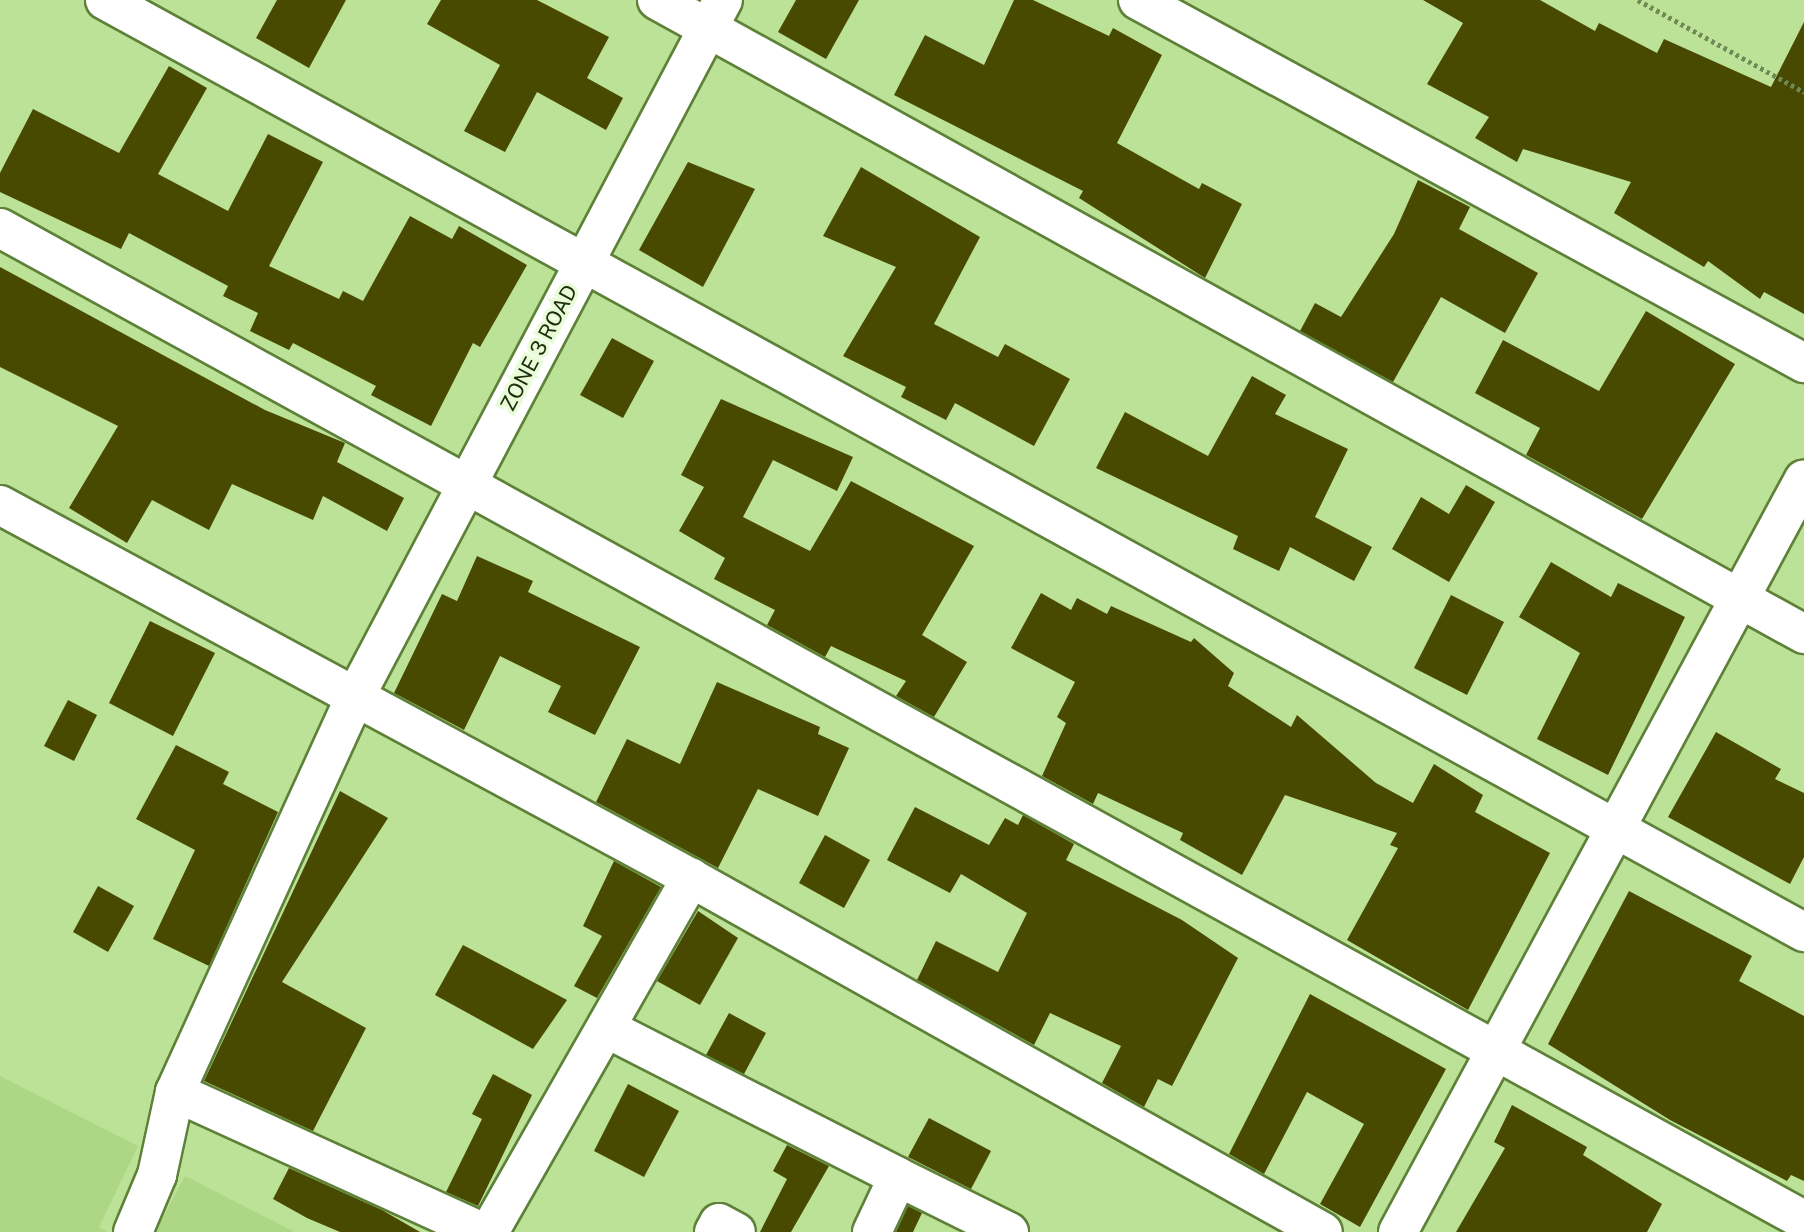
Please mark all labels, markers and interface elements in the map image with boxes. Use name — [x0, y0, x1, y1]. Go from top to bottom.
street label: ZONE 3 ROAD — [495, 281, 583, 415]

